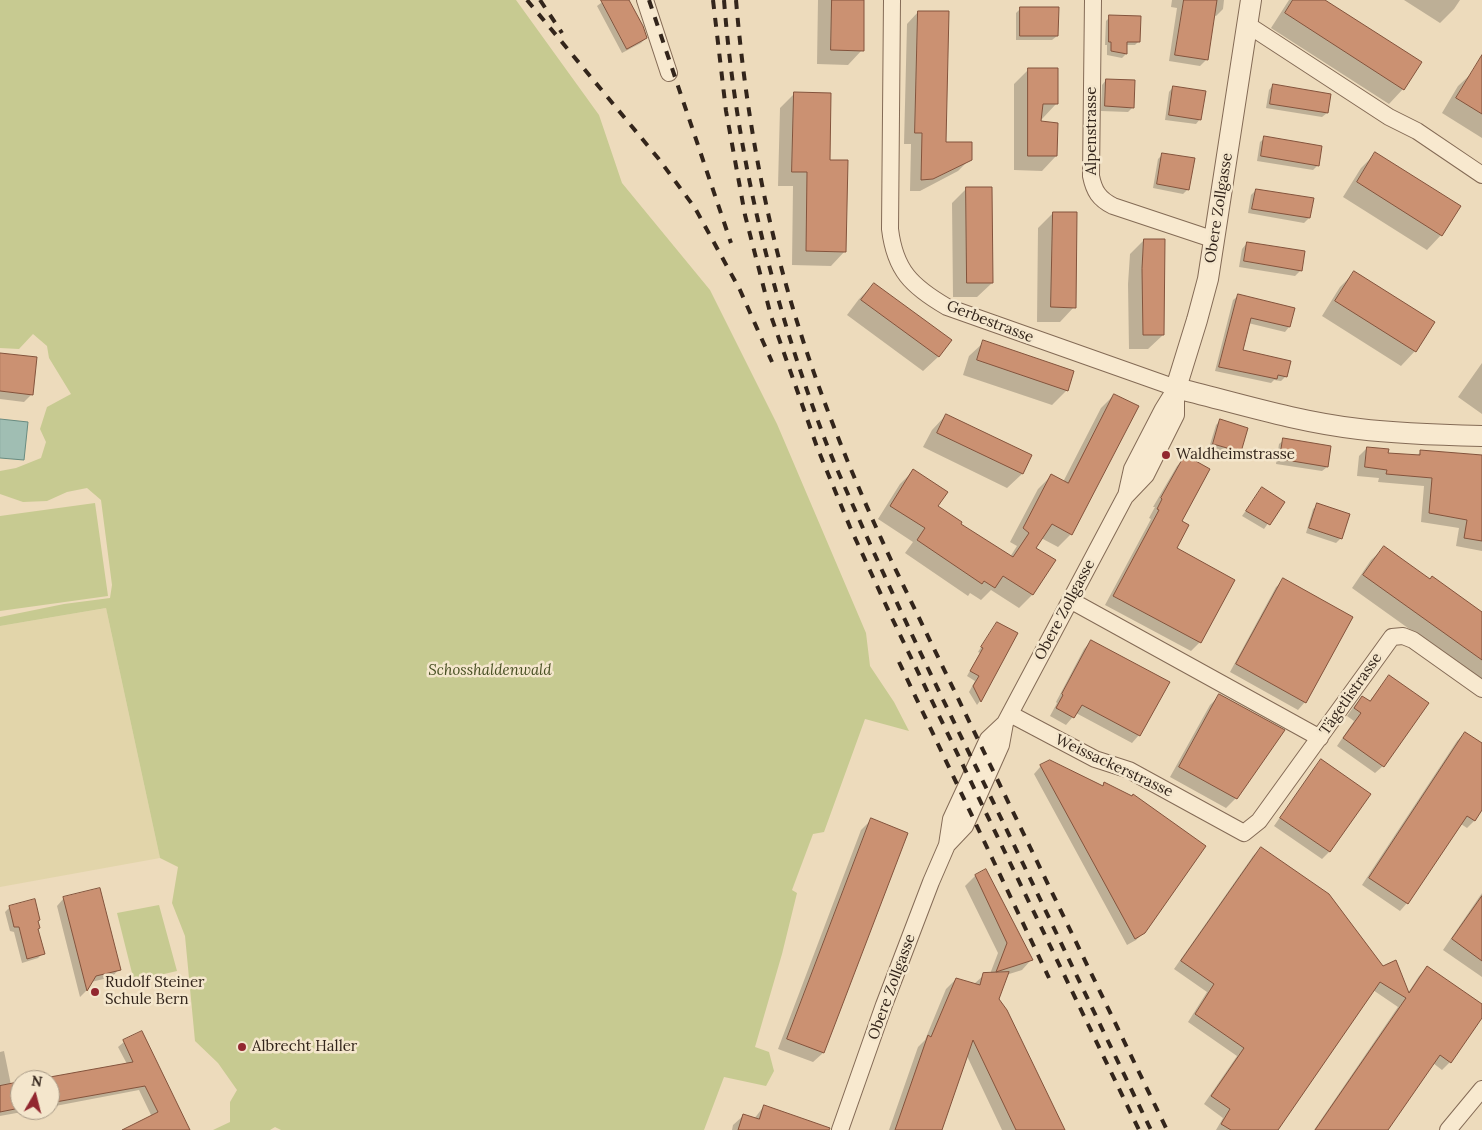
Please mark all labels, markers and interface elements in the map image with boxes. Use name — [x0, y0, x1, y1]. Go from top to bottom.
street label: Alpenstrasse — [1083, 87, 1101, 175]
street label: Obere Zollgasse — [1201, 152, 1237, 264]
street label: Gerbestrasse — [944, 297, 1036, 347]
place label: Waldheimstrasse — [1176, 446, 1295, 464]
marker: Waldheimstrasse — [1160, 449, 1172, 461]
street label: Obere Zollgasse — [1031, 557, 1099, 663]
street label: Tägetlistrasse — [1316, 649, 1386, 739]
park label: Schosshaldenwald — [428, 662, 552, 680]
street label: Weissackerstrasse — [1052, 731, 1176, 801]
street label: Obere Zollgasse — [864, 932, 920, 1042]
place label: Rudolf Steiner Schule Bern — [105, 974, 205, 1009]
marker: Rudolf Steiner Schule Bern — [89, 986, 101, 998]
place label: Albrecht Haller — [252, 1038, 357, 1056]
marker: Albrecht Haller — [236, 1041, 248, 1053]
north arrow — [10, 1070, 60, 1120]
text: N — [30, 1071, 44, 1091]

